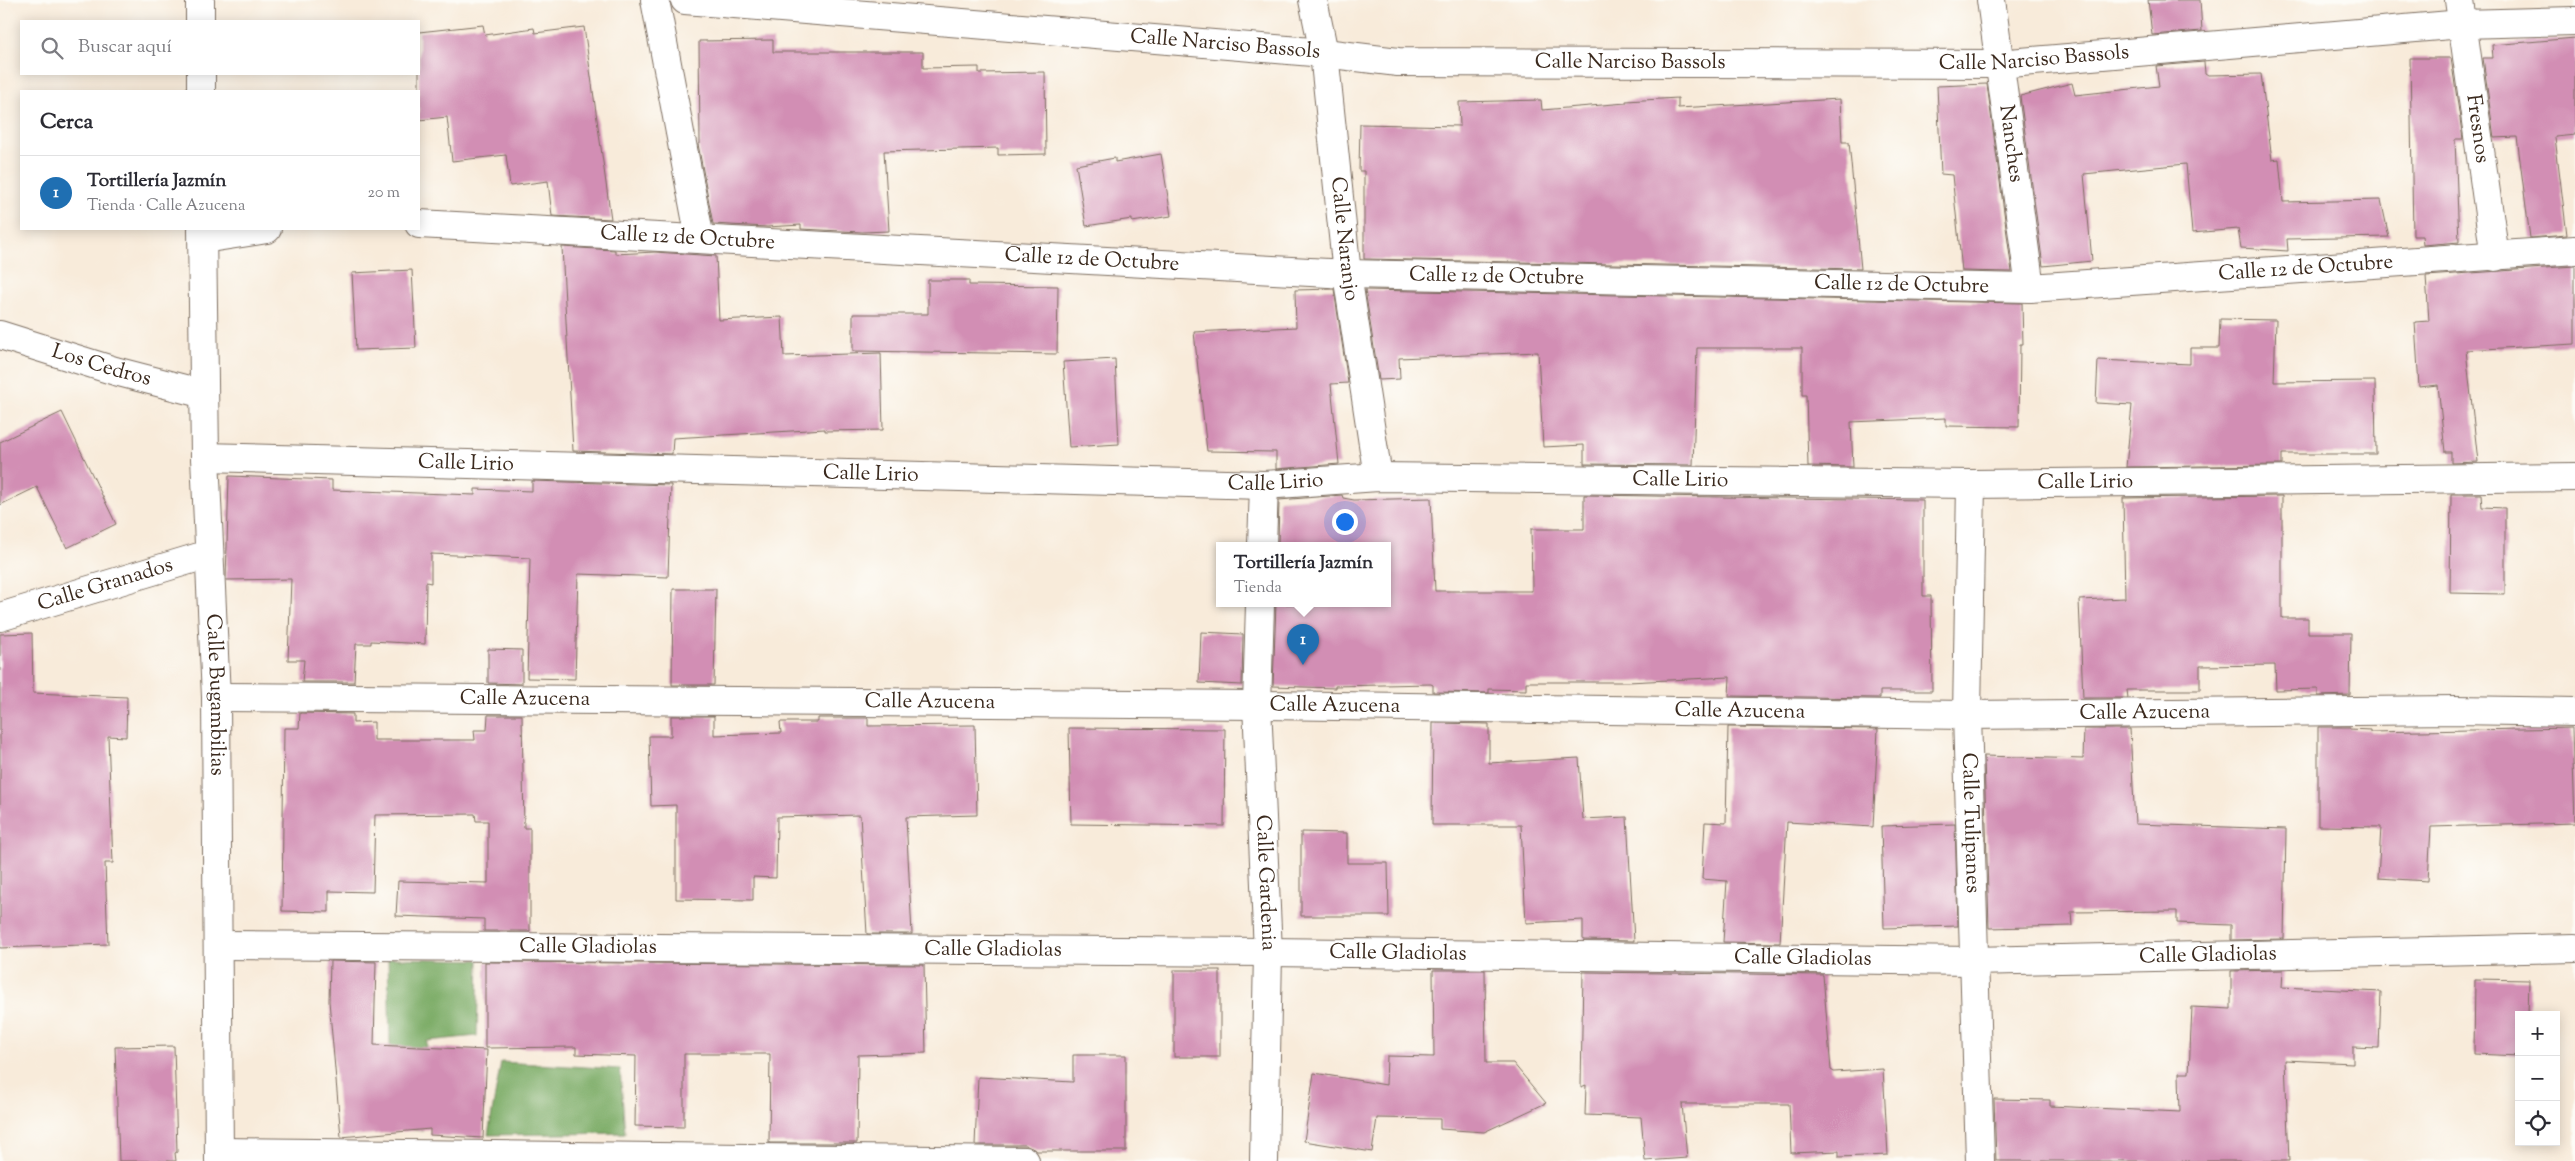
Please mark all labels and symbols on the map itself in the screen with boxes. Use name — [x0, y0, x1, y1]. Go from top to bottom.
street label: Calle Narciso Bassols — [1129, 22, 1321, 68]
street label: Calle Narciso Bassols — [1939, 38, 2130, 80]
street label: Calle Narciso Bassols — [1535, 47, 1726, 78]
street label: Fresnos — [2457, 92, 2497, 165]
street label: Nanches — [1990, 103, 2031, 184]
street label: Calle Naranjo — [1322, 175, 1366, 303]
street label: Calle 12 de Octubre — [599, 219, 776, 258]
street label: Calle 12 de Octubre — [1004, 241, 1180, 280]
street label: Calle 12 de Octubre — [2217, 248, 2394, 290]
street label: Calle 12 de Octubre — [1409, 260, 1584, 294]
street label: Calle 12 de Octubre — [1814, 269, 1989, 302]
street label: Los Cedros — [48, 337, 154, 395]
street label: Calle Lirio — [418, 448, 514, 480]
street label: Calle Lirio — [822, 458, 919, 491]
street label: Calle Lirio — [1632, 465, 1728, 496]
street label: Calle Lirio — [1227, 466, 1324, 500]
street label: Calle Lirio — [2037, 467, 2133, 498]
your location — [1332, 509, 1358, 535]
street label: Calle Granados — [34, 551, 177, 620]
street label: Calle Bugambilias — [197, 613, 232, 776]
pin: 1 — [1287, 624, 1319, 665]
street label: Calle Azucena — [460, 684, 591, 715]
street label: Calle Azucena — [865, 687, 996, 718]
street label: Calle Azucena — [1269, 690, 1401, 722]
street label: Calle Azucena — [1674, 696, 1806, 728]
street label: Calle Azucena — [2079, 698, 2211, 729]
street label: Calle Tulipanes — [1953, 752, 1987, 894]
street label: Calle Gardenia — [1247, 814, 1283, 952]
street label: Calle Gladiolas — [519, 932, 657, 963]
street label: Calle Gladiolas — [924, 935, 1062, 966]
street label: Calle Gladiolas — [1329, 938, 1467, 970]
street label: Calle Gladiolas — [2139, 939, 2277, 972]
street label: Calle Gladiolas — [1734, 943, 1872, 975]

